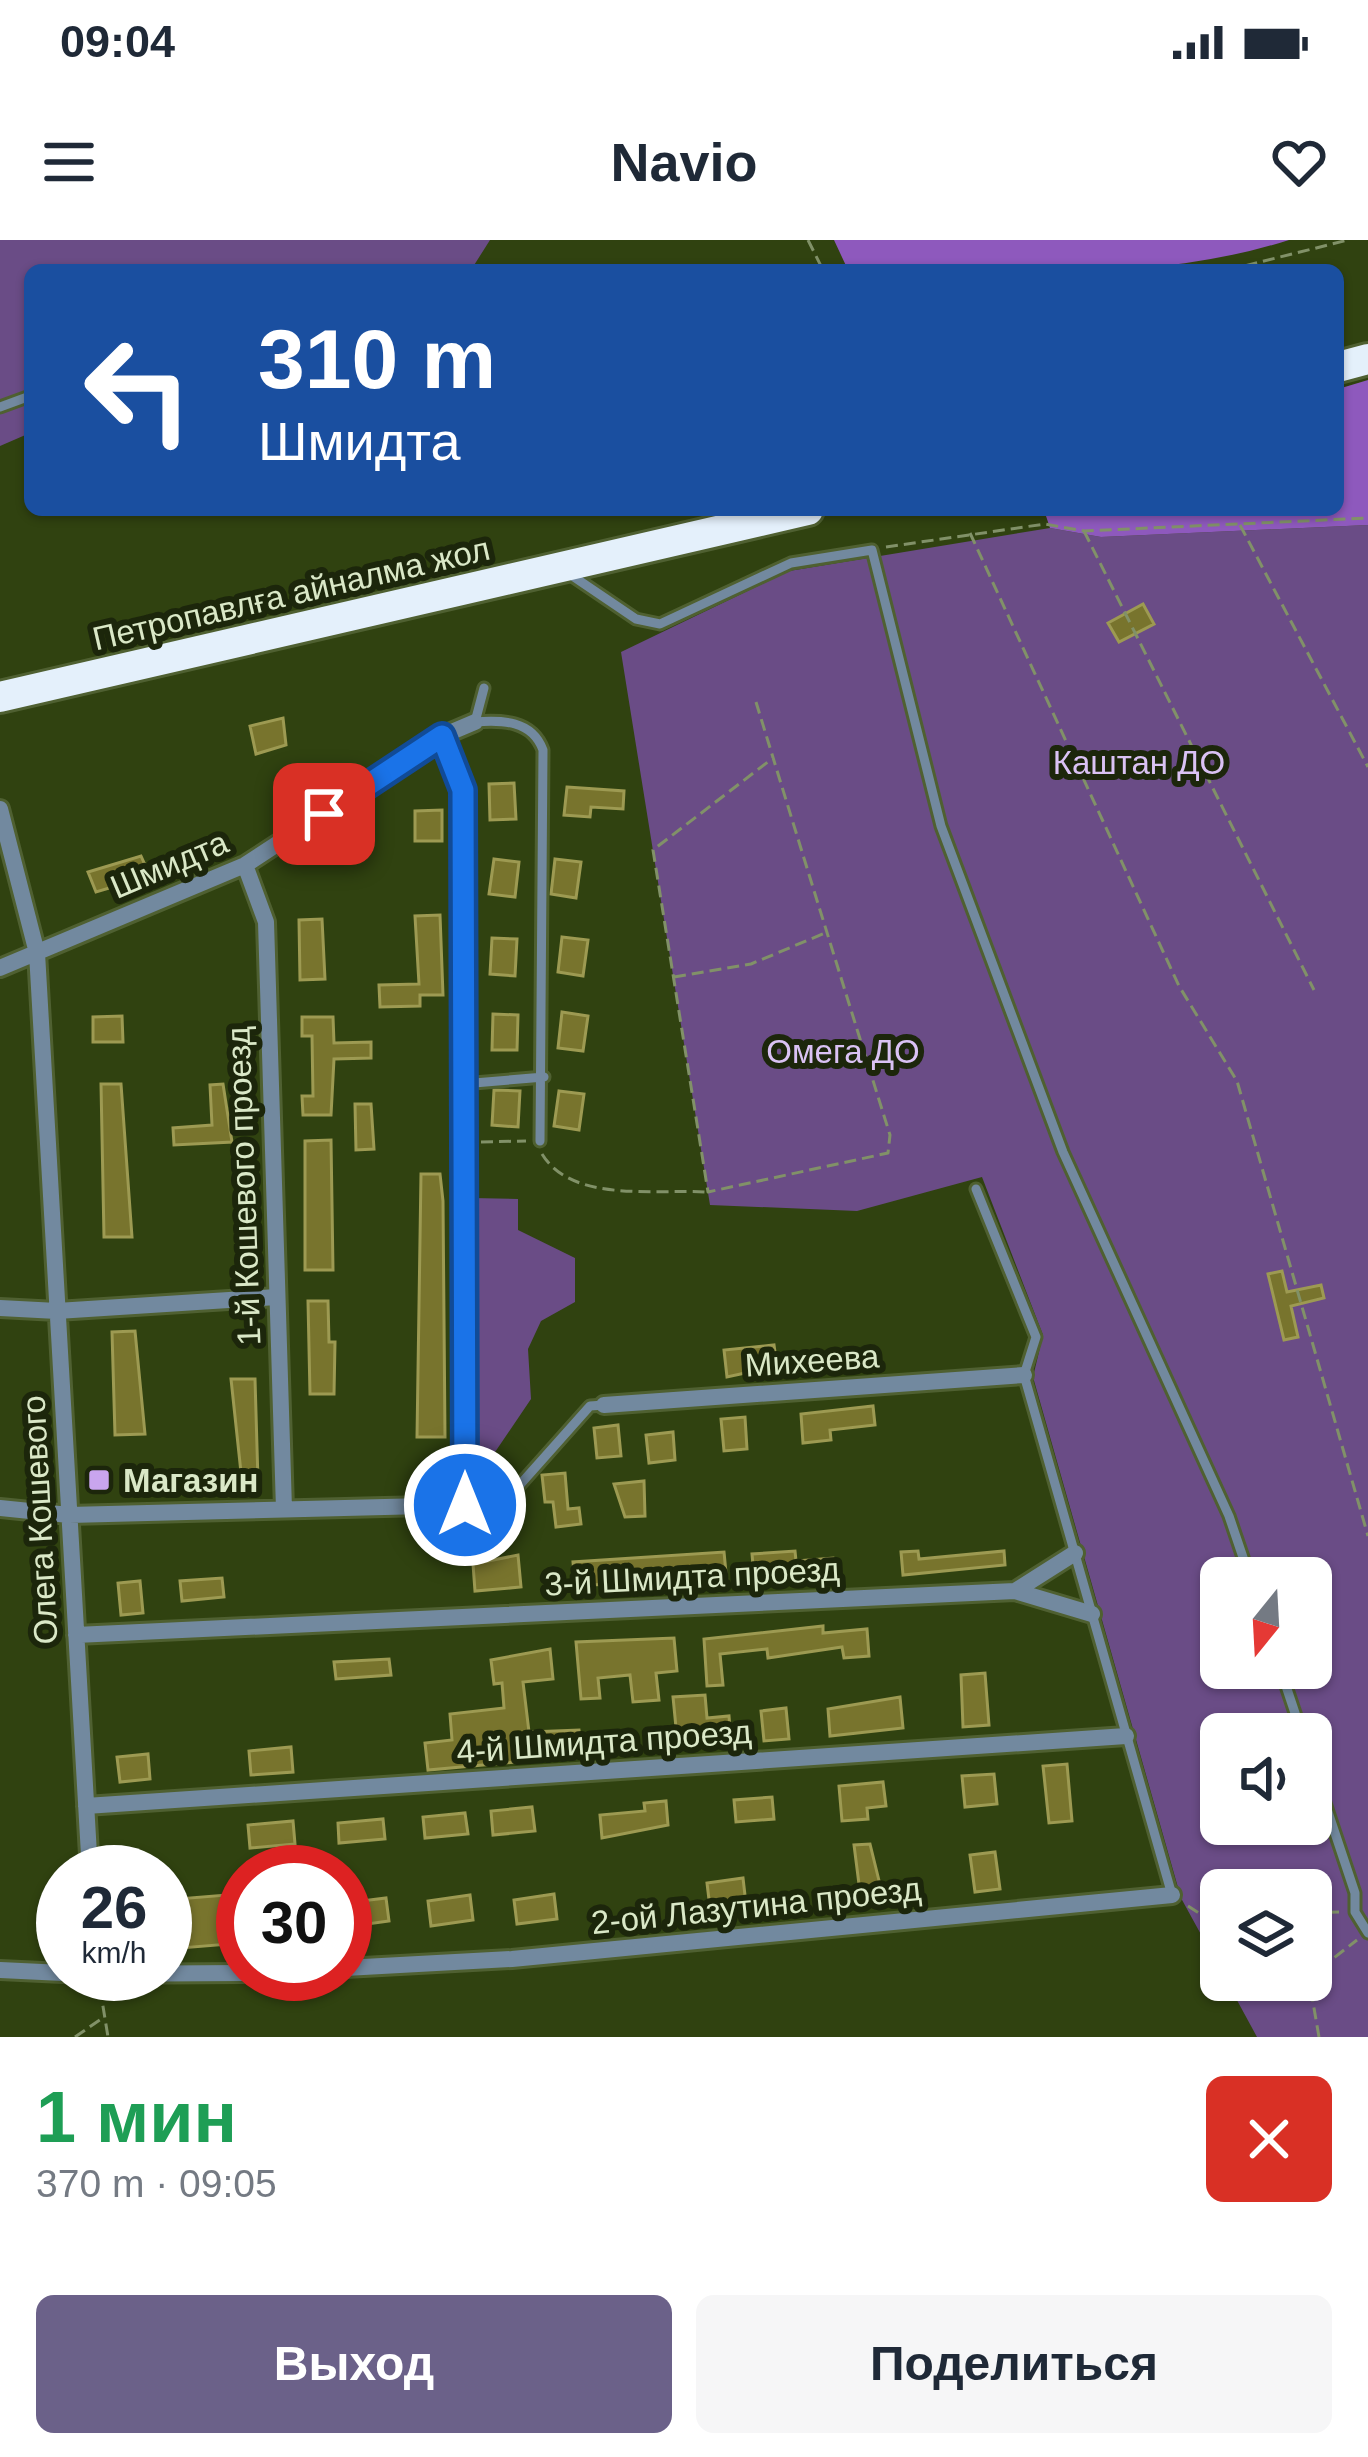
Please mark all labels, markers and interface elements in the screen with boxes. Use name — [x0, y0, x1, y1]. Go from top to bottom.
text: 09:04 — [60, 16, 175, 67]
icon: menu — [36, 129, 102, 195]
icon: heart — [1266, 129, 1332, 195]
text: Navio — [610, 132, 758, 192]
icon: left — [60, 312, 216, 468]
text: 310 m — [258, 312, 496, 406]
text: Шмидта — [258, 411, 460, 471]
street label: Петропавлға айналма жол — [89, 530, 493, 657]
park label: Каштан ДО — [1053, 744, 1225, 781]
pin — [273, 763, 375, 865]
icon: arrive — [291, 781, 357, 847]
street label: Шмидта — [105, 823, 234, 906]
street label: 1-й Кошевого проезд — [219, 1026, 268, 1346]
park label: Омега ДО — [766, 1033, 920, 1070]
street label: Михеева — [744, 1337, 881, 1384]
street label: Олега Кошевого — [15, 1395, 64, 1645]
position arrow — [402, 1442, 528, 1568]
place label: Магазин — [123, 1462, 258, 1499]
marker: Магазин — [86, 1467, 112, 1493]
street label: 3-й Шмидта проезд — [543, 1550, 841, 1603]
north arrow — [1200, 1557, 1332, 1689]
map controls — [1200, 1557, 1332, 2001]
street label: 4-й Шмидта проезд — [455, 1713, 753, 1770]
button: sound — [1200, 1713, 1332, 1845]
speed limit sign: 30 — [216, 1845, 372, 2001]
button: layers — [1200, 1869, 1332, 2001]
street label: 2-ой Лазутина проезд — [589, 1870, 923, 1941]
text: 26 — [81, 1874, 147, 1941]
text: km/h — [81, 1936, 147, 1969]
button: close — [1206, 2076, 1332, 2202]
text: 1 мин — [36, 2077, 237, 2157]
text: 370 m · 09:05 — [36, 2162, 277, 2205]
button: Выход — [36, 2295, 672, 2433]
button: Поделиться — [696, 2295, 1332, 2433]

